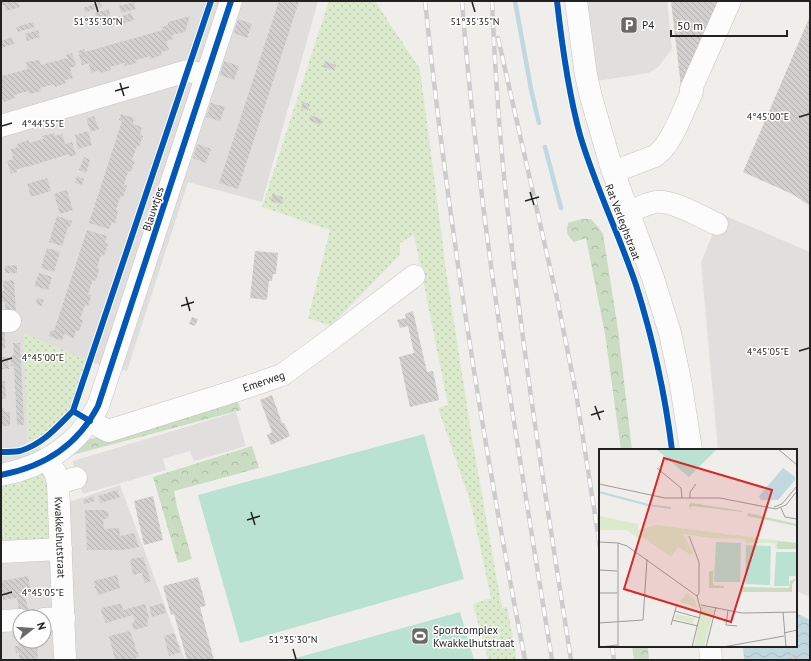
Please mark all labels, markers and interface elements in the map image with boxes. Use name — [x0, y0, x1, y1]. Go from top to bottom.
scale bar — [671, 12, 787, 38]
text: 51°35'30"N — [73, 15, 123, 28]
text: 51°35'35"N — [450, 15, 500, 28]
parking icon: P4 — [619, 15, 639, 35]
place label: P4 — [642, 18, 654, 32]
text: 50 m — [677, 18, 703, 33]
text: 4°45'00"E — [747, 110, 789, 123]
text: 4°44'55"E — [22, 117, 64, 130]
street label: Rat Verleghstraat — [602, 182, 644, 262]
street label: Blauwtjes — [139, 185, 167, 233]
text: 4°45'05"E — [747, 345, 789, 358]
text: 4°45'00"E — [22, 351, 64, 364]
street label: Emerweg — [241, 368, 287, 395]
inset map — [599, 449, 797, 647]
street label: Kwakkelhutstraat — [52, 496, 69, 579]
text: 4°45'05"E — [22, 586, 64, 599]
north arrow — [12, 609, 52, 649]
text: N — [34, 621, 49, 632]
place label: Sportcomplex Kwakkelhutstraat — [433, 623, 515, 650]
sports icon: Sportcomplex Kwakkelhutstraat — [410, 626, 430, 646]
text: 51°35'30"N — [268, 633, 318, 646]

